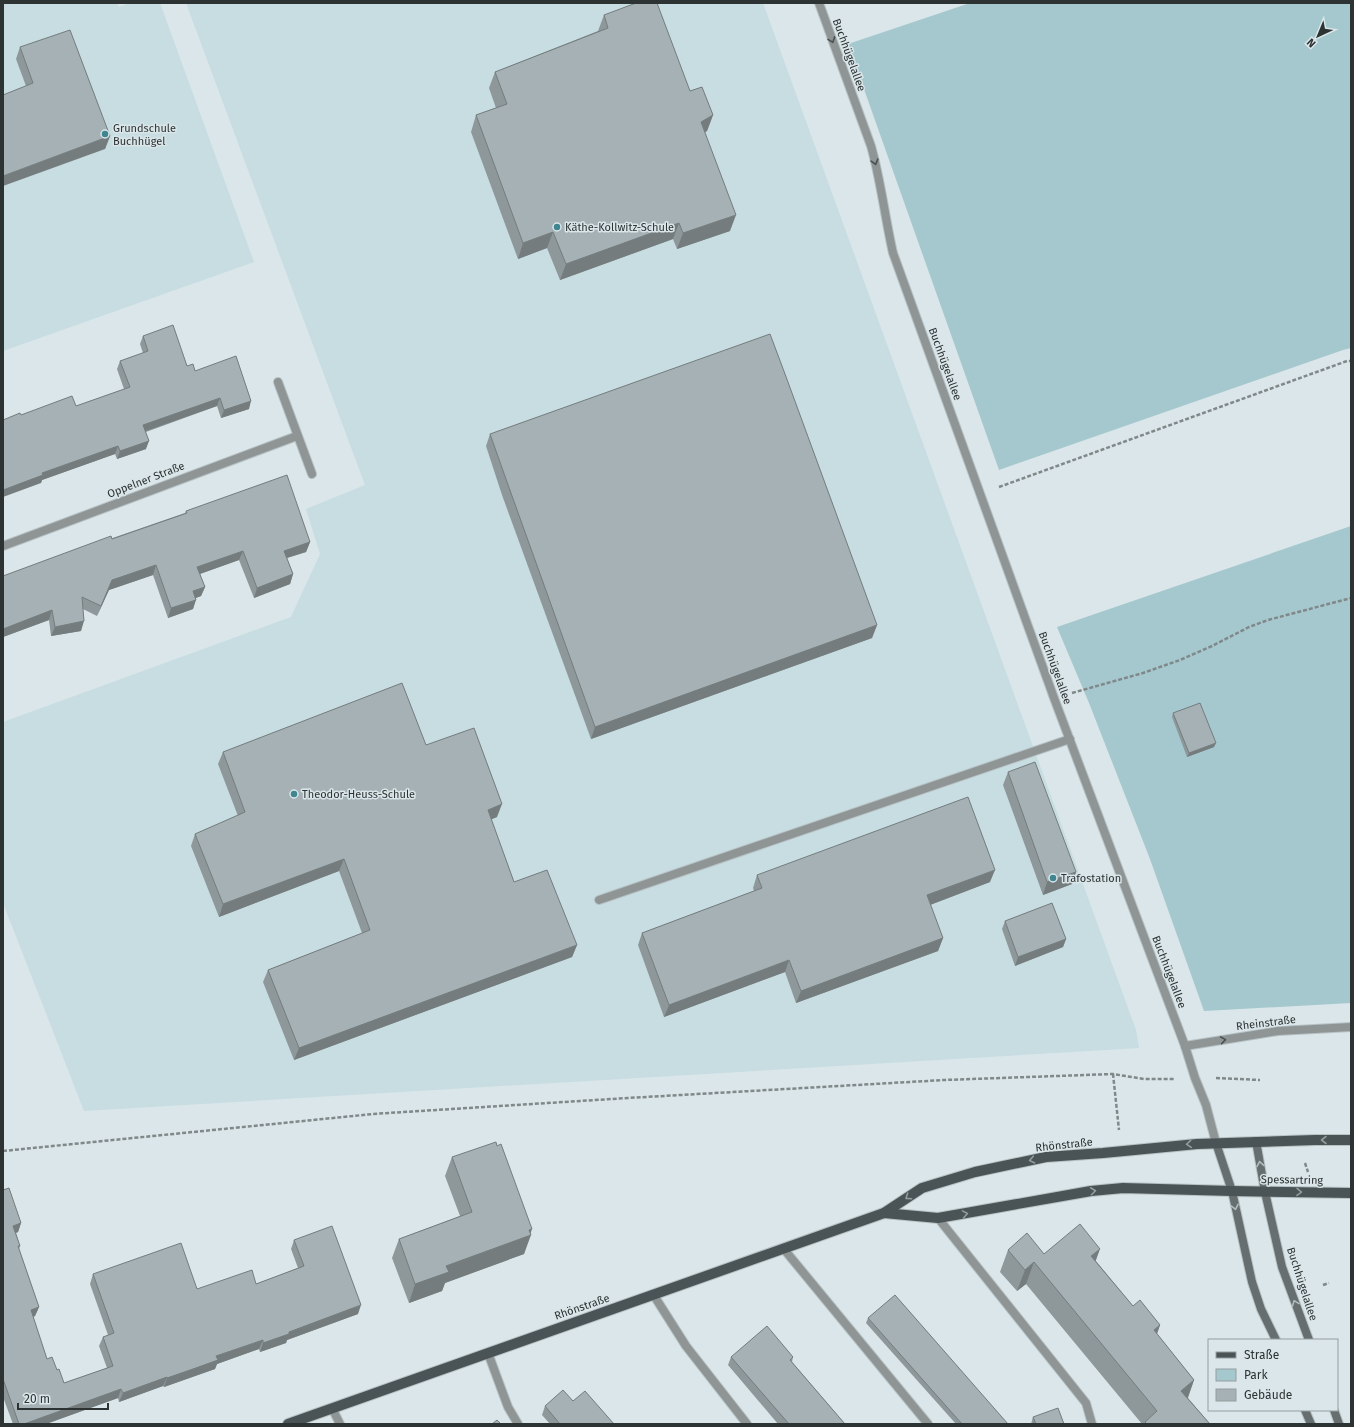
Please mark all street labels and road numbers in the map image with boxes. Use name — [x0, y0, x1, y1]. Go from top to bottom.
street label: Buchhügelallee — [830, 17, 868, 93]
street label: Buchhügelallee — [926, 326, 964, 402]
street label: Oppelner Straße — [105, 459, 187, 501]
street label: Buchhügelallee — [1036, 630, 1074, 706]
street label: Buchhügelallee — [1149, 934, 1189, 1010]
street label: Rheinstraße — [1235, 1013, 1297, 1033]
street label: Rhönstraße — [1035, 1136, 1093, 1154]
street label: Spessartring — [1261, 1173, 1324, 1187]
street label: Buchhügelallee — [1284, 1246, 1320, 1322]
street label: Rhönstraße — [553, 1292, 611, 1322]

